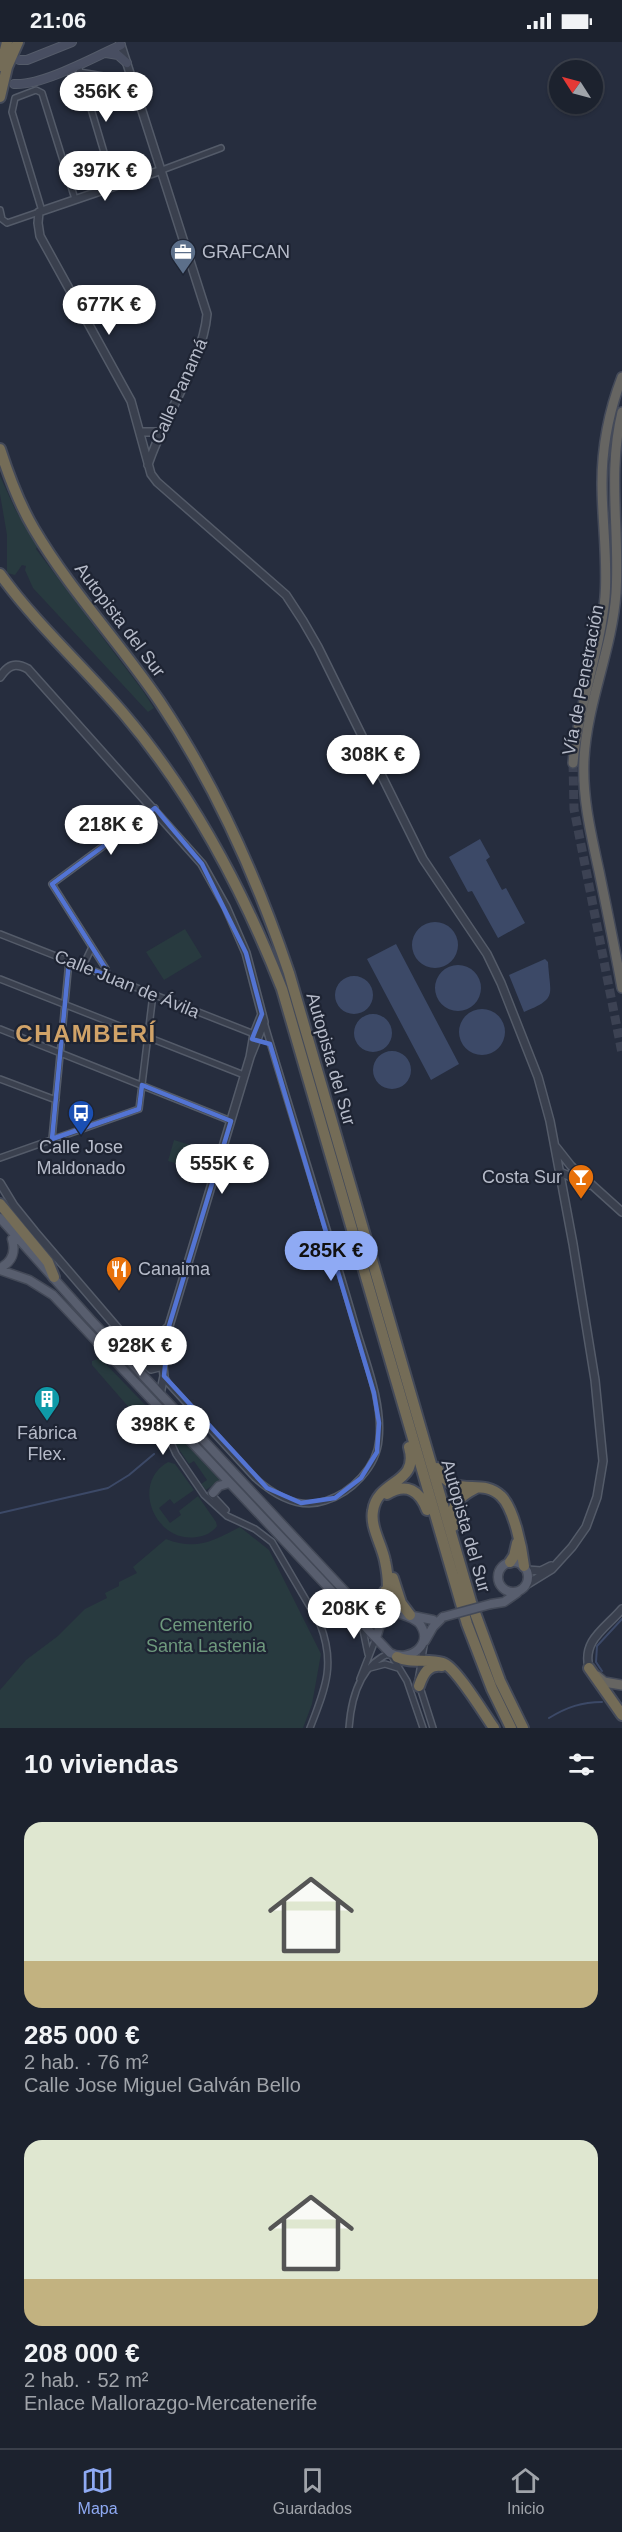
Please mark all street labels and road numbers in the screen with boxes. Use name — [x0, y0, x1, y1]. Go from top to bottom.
street label: Calle Panamá — [147, 334, 212, 447]
street label: Autopista del Sur — [71, 559, 169, 681]
street label: Vía de Penetración — [559, 603, 607, 757]
street label: Calle Juan de Ávila — [52, 946, 203, 1023]
street label: Autopista del Sur — [302, 990, 360, 1128]
street label: Autopista del Sur — [437, 1457, 495, 1595]

